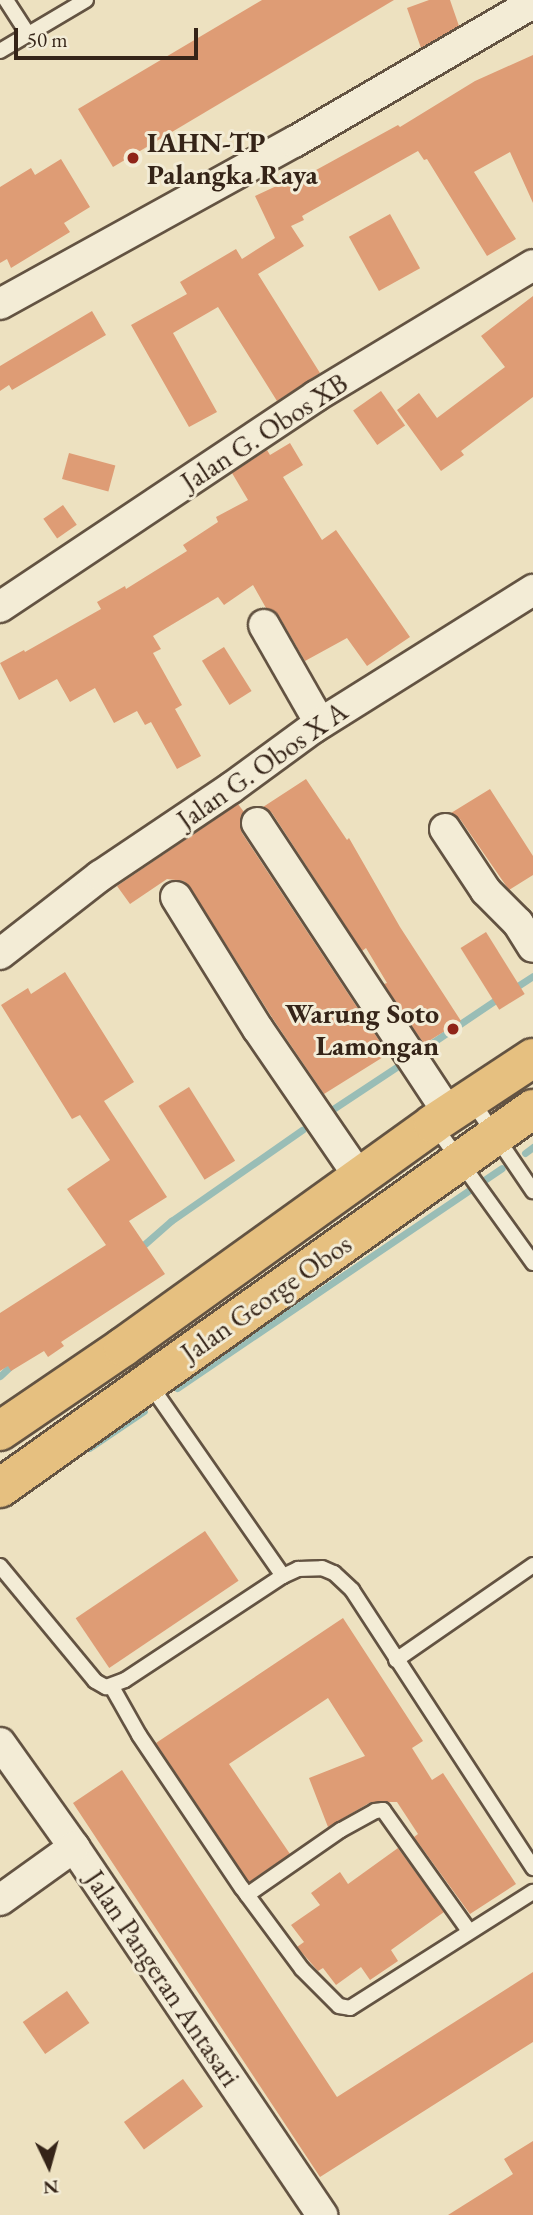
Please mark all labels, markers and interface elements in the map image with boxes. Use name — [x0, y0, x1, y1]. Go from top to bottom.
scale bar — [18, 14, 201, 58]
text: 50 m — [27, 26, 68, 53]
place label: IAHN-TP Palangka Raya — [147, 125, 318, 191]
marker: IAHN-TP Palangka Raya — [125, 150, 141, 166]
street label: Jalan G. Obos XB — [174, 366, 354, 498]
street label: Jalan G. Obos X A — [170, 694, 354, 836]
place label: Warung Soto Lamongan — [285, 996, 439, 1062]
marker: Warung Soto Lamongan — [445, 1021, 461, 1037]
street label: Jalan George Obos — [174, 1227, 358, 1369]
street label: Jalan Pangeran Antasari — [78, 1864, 248, 2092]
north arrow — [14, 2131, 84, 2201]
text: N — [42, 2174, 60, 2201]

